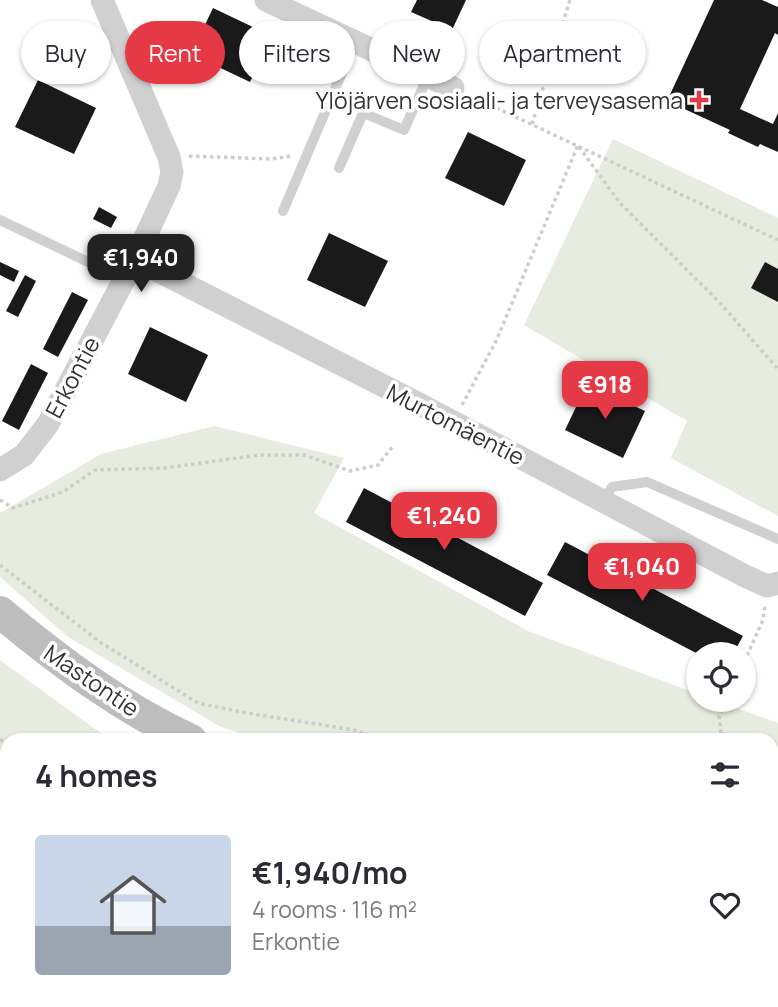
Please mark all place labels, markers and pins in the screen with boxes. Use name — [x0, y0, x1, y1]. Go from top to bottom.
place label: Ylöjärven sosiaali- ja terveysasema — [316, 84, 683, 116]
marker: Ylöjärven sosiaali- ja terveysasema — [689, 90, 709, 110]
pin: €1,940 — [84, 234, 198, 294]
pin: €918 — [564, 362, 646, 421]
pin: €1,240 — [387, 492, 501, 552]
pin: €1,040 — [585, 544, 699, 603]

